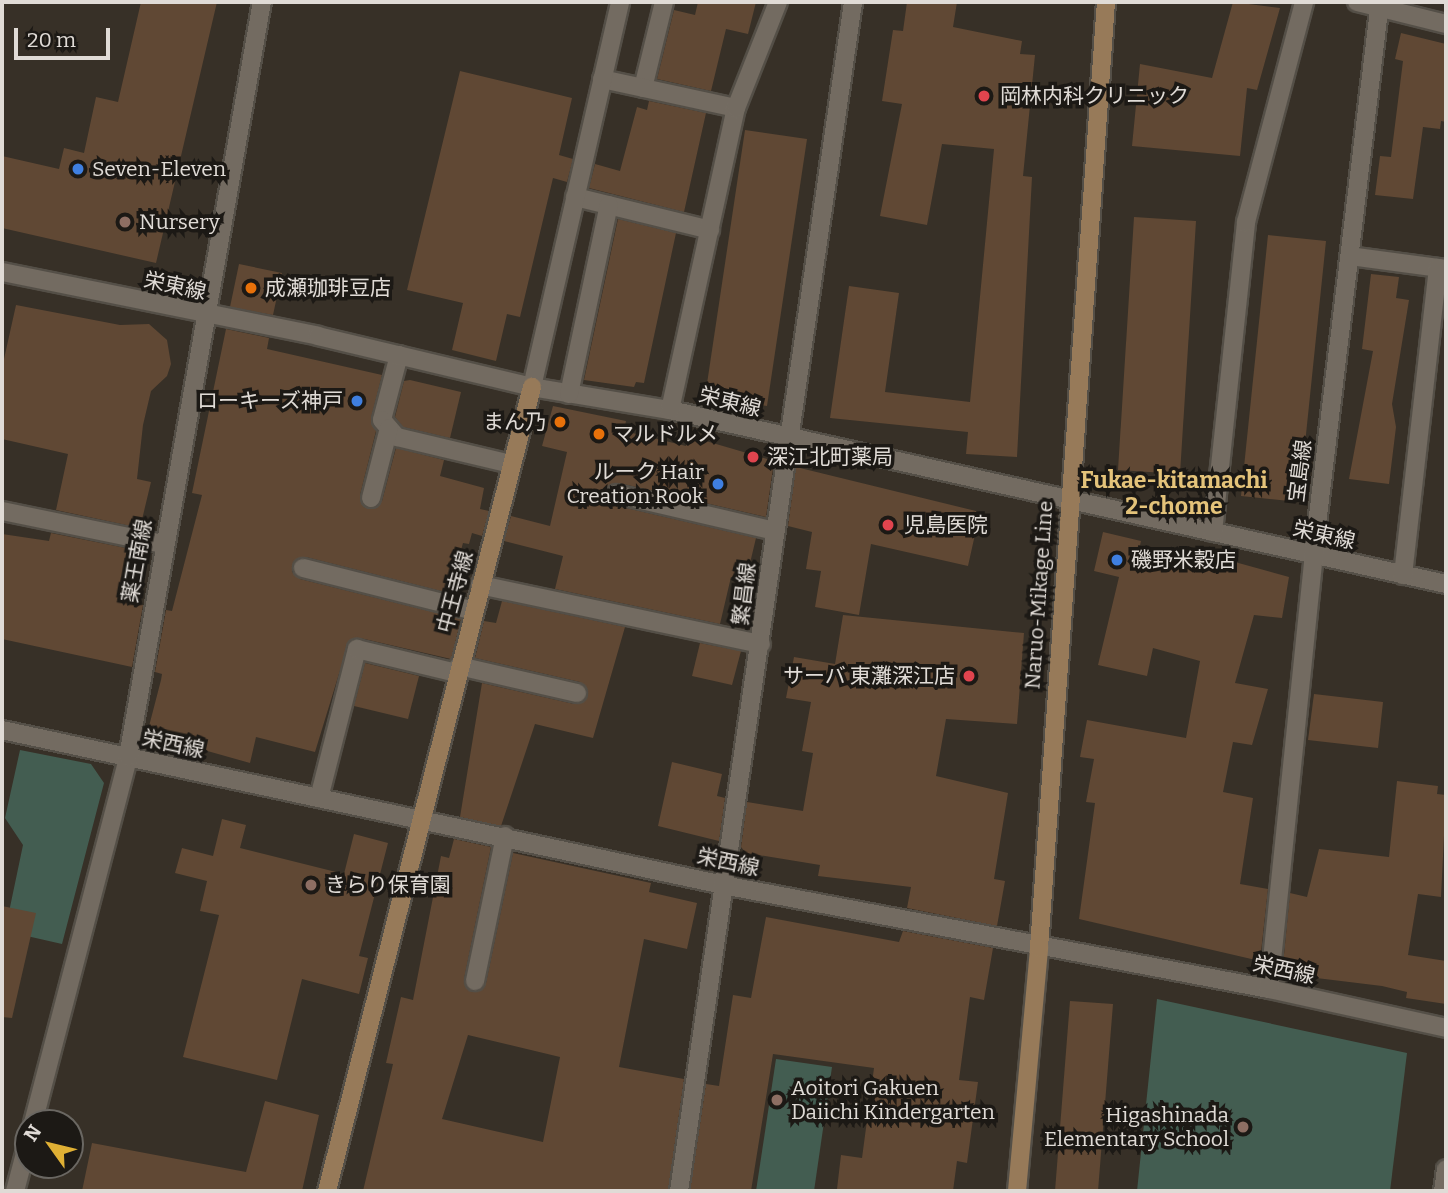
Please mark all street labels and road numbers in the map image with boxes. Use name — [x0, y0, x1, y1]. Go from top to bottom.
street label: 栄東線 — [142, 267, 208, 305]
street label: 栄東線 — [696, 382, 764, 422]
street label: 宝島線 — [1284, 438, 1316, 504]
street label: Naruo-Mikage Line — [1020, 500, 1058, 690]
street label: 栄東線 — [1290, 516, 1358, 554]
street label: 薬王南線 — [117, 517, 157, 605]
street label: 中王寺線 — [432, 548, 478, 636]
street label: 繁昌線 — [728, 561, 760, 627]
street label: 栄西線 — [140, 725, 206, 763]
street label: 栄西線 — [695, 843, 761, 881]
street label: 栄西線 — [1251, 951, 1317, 989]

